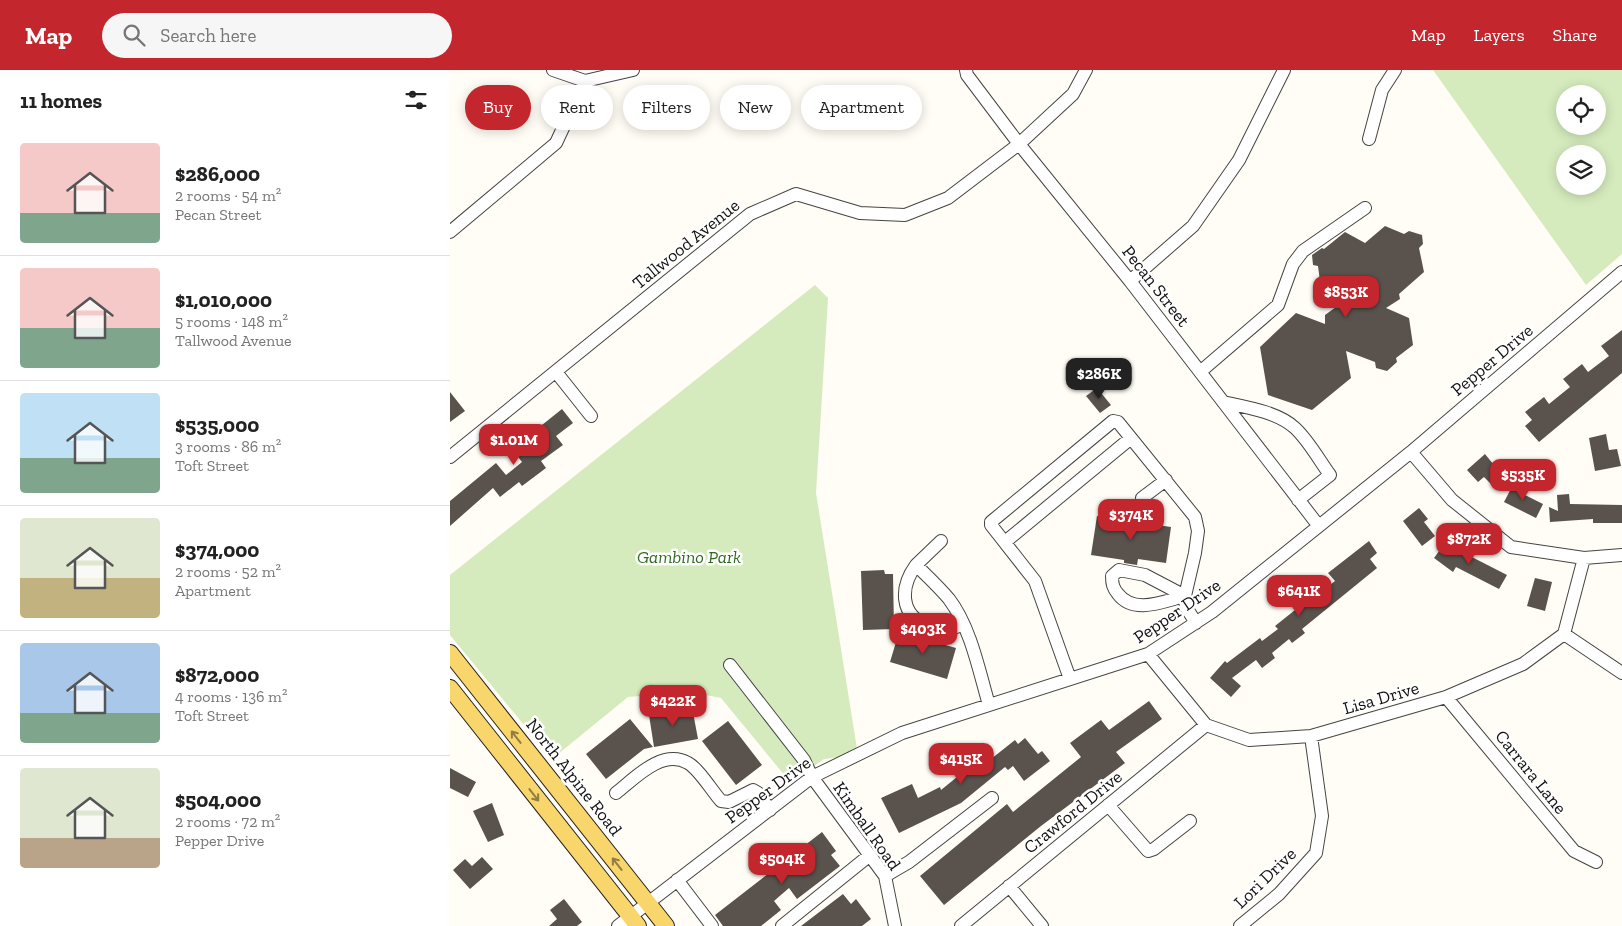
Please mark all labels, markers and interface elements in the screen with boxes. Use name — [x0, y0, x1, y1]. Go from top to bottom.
search box — [102, 13, 452, 58]
text: Map — [25, 21, 72, 50]
icon: search — [120, 21, 148, 49]
text: Search here — [160, 24, 257, 47]
text: Map — [1411, 24, 1446, 46]
text: Layers — [1474, 24, 1525, 46]
text: Share — [1553, 24, 1597, 46]
chip: Buy — [465, 85, 531, 130]
chip: Rent — [541, 85, 613, 130]
chip: Filters — [623, 85, 710, 130]
chip: New — [720, 85, 791, 130]
chip: Apartment — [801, 85, 922, 130]
map controls — [1556, 85, 1606, 195]
button: locate — [1556, 85, 1606, 135]
icon: filters — [402, 86, 430, 114]
text: 11 homes — [20, 88, 102, 113]
button: layers — [1556, 145, 1606, 195]
text: $286,000 — [175, 161, 260, 186]
icon: home — [60, 163, 120, 223]
text: 2 rooms · 54 m² — [175, 186, 281, 205]
street label: Tallwood Avenue — [628, 194, 744, 294]
text: Pecan Street — [175, 205, 261, 224]
street label: Pecan Street — [1117, 241, 1195, 331]
pin: $853K — [1311, 276, 1381, 318]
text: $853K — [1324, 282, 1368, 301]
text: $1,010,000 — [175, 287, 272, 312]
icon: home — [60, 288, 120, 348]
text: 5 rooms · 148 m² — [175, 312, 288, 331]
street label: Pepper Drive — [1446, 319, 1538, 401]
text: Tallwood Avenue — [175, 331, 292, 350]
pin: $286K — [1064, 358, 1134, 400]
text: $286K — [1077, 364, 1121, 383]
text: $535,000 — [175, 412, 259, 437]
icon: home — [60, 413, 120, 473]
pin: $1.01M — [473, 424, 555, 466]
text: $1.01M — [490, 430, 538, 449]
text: 3 rooms · 86 m² — [175, 437, 281, 456]
text: Toft Street — [175, 456, 249, 475]
pin: $535K — [1488, 458, 1558, 501]
text: $535K — [1501, 465, 1545, 484]
pin: $374K — [1096, 498, 1166, 541]
text: $374K — [1109, 505, 1153, 524]
pin: $872K — [1434, 522, 1504, 565]
text: $872K — [1447, 529, 1491, 548]
text: $374,000 — [175, 537, 259, 562]
icon: home — [60, 538, 120, 598]
park label: Gambino Park — [637, 546, 741, 568]
text: 2 rooms · 52 m² — [175, 562, 281, 581]
street label: Pepper Drive — [1129, 574, 1225, 648]
pin: $641K — [1264, 574, 1334, 617]
text: Apartment — [175, 581, 251, 600]
text: $641K — [1278, 581, 1320, 600]
pin: $403K — [888, 612, 958, 655]
text: $403K — [900, 619, 946, 638]
text: $872,000 — [175, 662, 259, 687]
icon: home — [60, 663, 120, 723]
street label: Lisa Drive — [1341, 677, 1421, 719]
pin: $422K — [638, 684, 708, 727]
text: 4 rooms · 136 m² — [175, 687, 287, 706]
text: $422K — [651, 691, 695, 710]
text: Toft Street — [175, 706, 249, 725]
street label: North Alpine Road — [521, 714, 627, 840]
street label: Carrara Lane — [1490, 726, 1572, 818]
one-way arrow — [511, 730, 522, 743]
pin: $415K — [926, 742, 996, 785]
text: $415K — [940, 749, 982, 768]
street label: Pepper Drive — [721, 752, 815, 828]
street label: Crawford Drive — [1019, 766, 1127, 858]
street label: Kimball Road — [829, 778, 906, 875]
text: $504,000 — [175, 787, 261, 812]
icon: home — [60, 788, 120, 848]
one-way arrow — [529, 788, 540, 801]
text: 2 rooms · 72 m² — [175, 812, 280, 831]
text: Pepper Drive — [175, 831, 264, 850]
pin: $504K — [747, 842, 817, 885]
street label: Lori Drive — [1229, 843, 1301, 913]
text: $504K — [759, 849, 805, 868]
one-way arrow — [612, 858, 623, 871]

